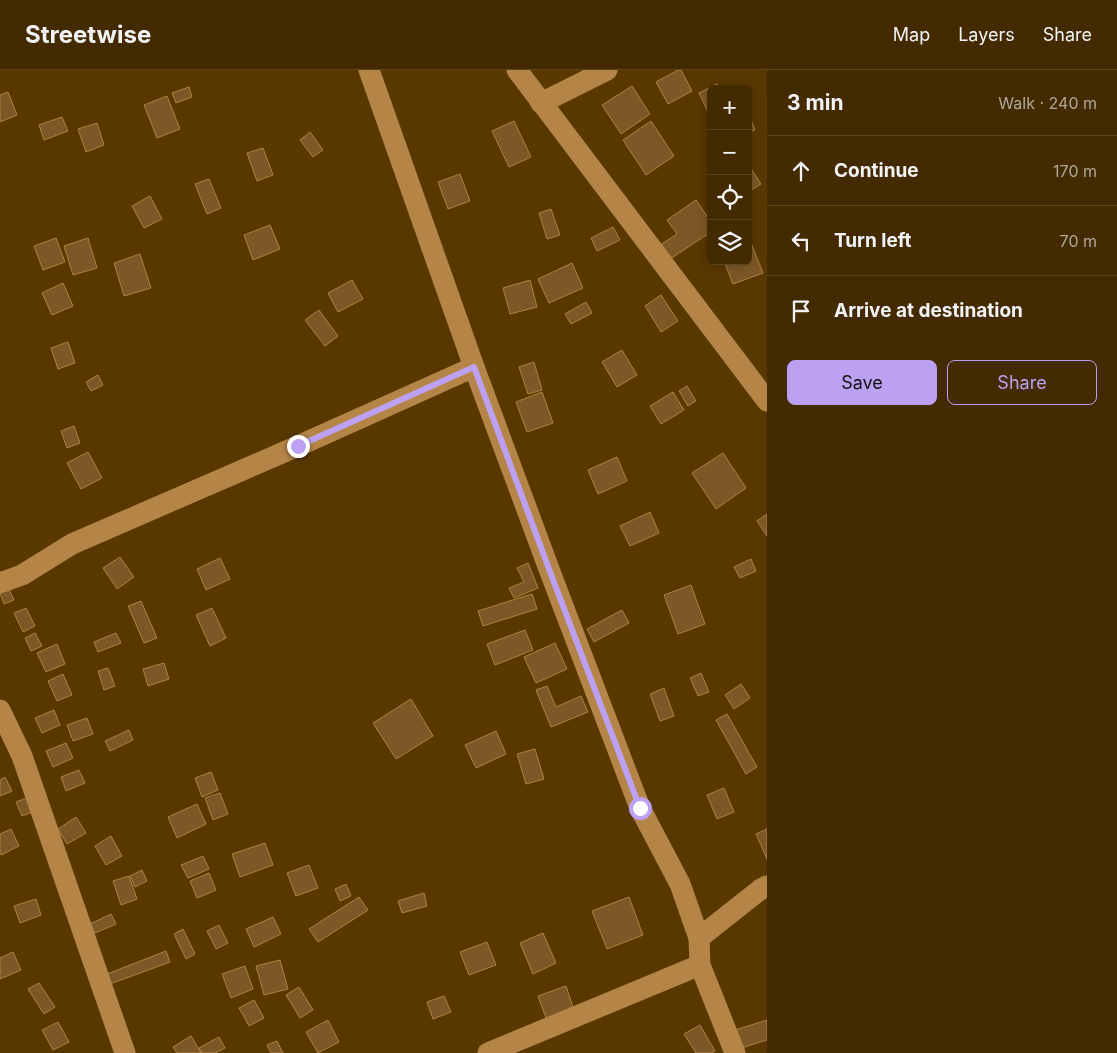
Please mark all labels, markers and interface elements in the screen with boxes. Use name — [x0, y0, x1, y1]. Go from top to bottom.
text: Streetwise — [25, 20, 151, 49]
text: Map — [893, 24, 930, 45]
text: Layers — [958, 24, 1015, 45]
text: Share — [1043, 24, 1092, 45]
map controls — [707, 85, 752, 265]
button: + — [707, 85, 752, 130]
text: 3 min — [787, 90, 843, 115]
text: Walk · 240 m — [998, 93, 1097, 113]
button: − — [707, 130, 752, 175]
icon: ahead — [787, 157, 815, 185]
text: Continue — [834, 159, 919, 182]
text: 170 m — [1053, 161, 1097, 181]
button: locate — [707, 175, 752, 220]
button: layers — [707, 220, 752, 265]
icon: left — [787, 227, 815, 255]
text: Turn left — [834, 229, 912, 252]
text: 70 m — [1060, 231, 1097, 251]
icon: arrive — [787, 297, 815, 325]
text: Arrive at destination — [834, 299, 1023, 322]
button: Save — [787, 360, 937, 405]
button: Share — [947, 360, 1097, 405]
route end — [287, 435, 310, 458]
route start — [629, 797, 652, 820]

